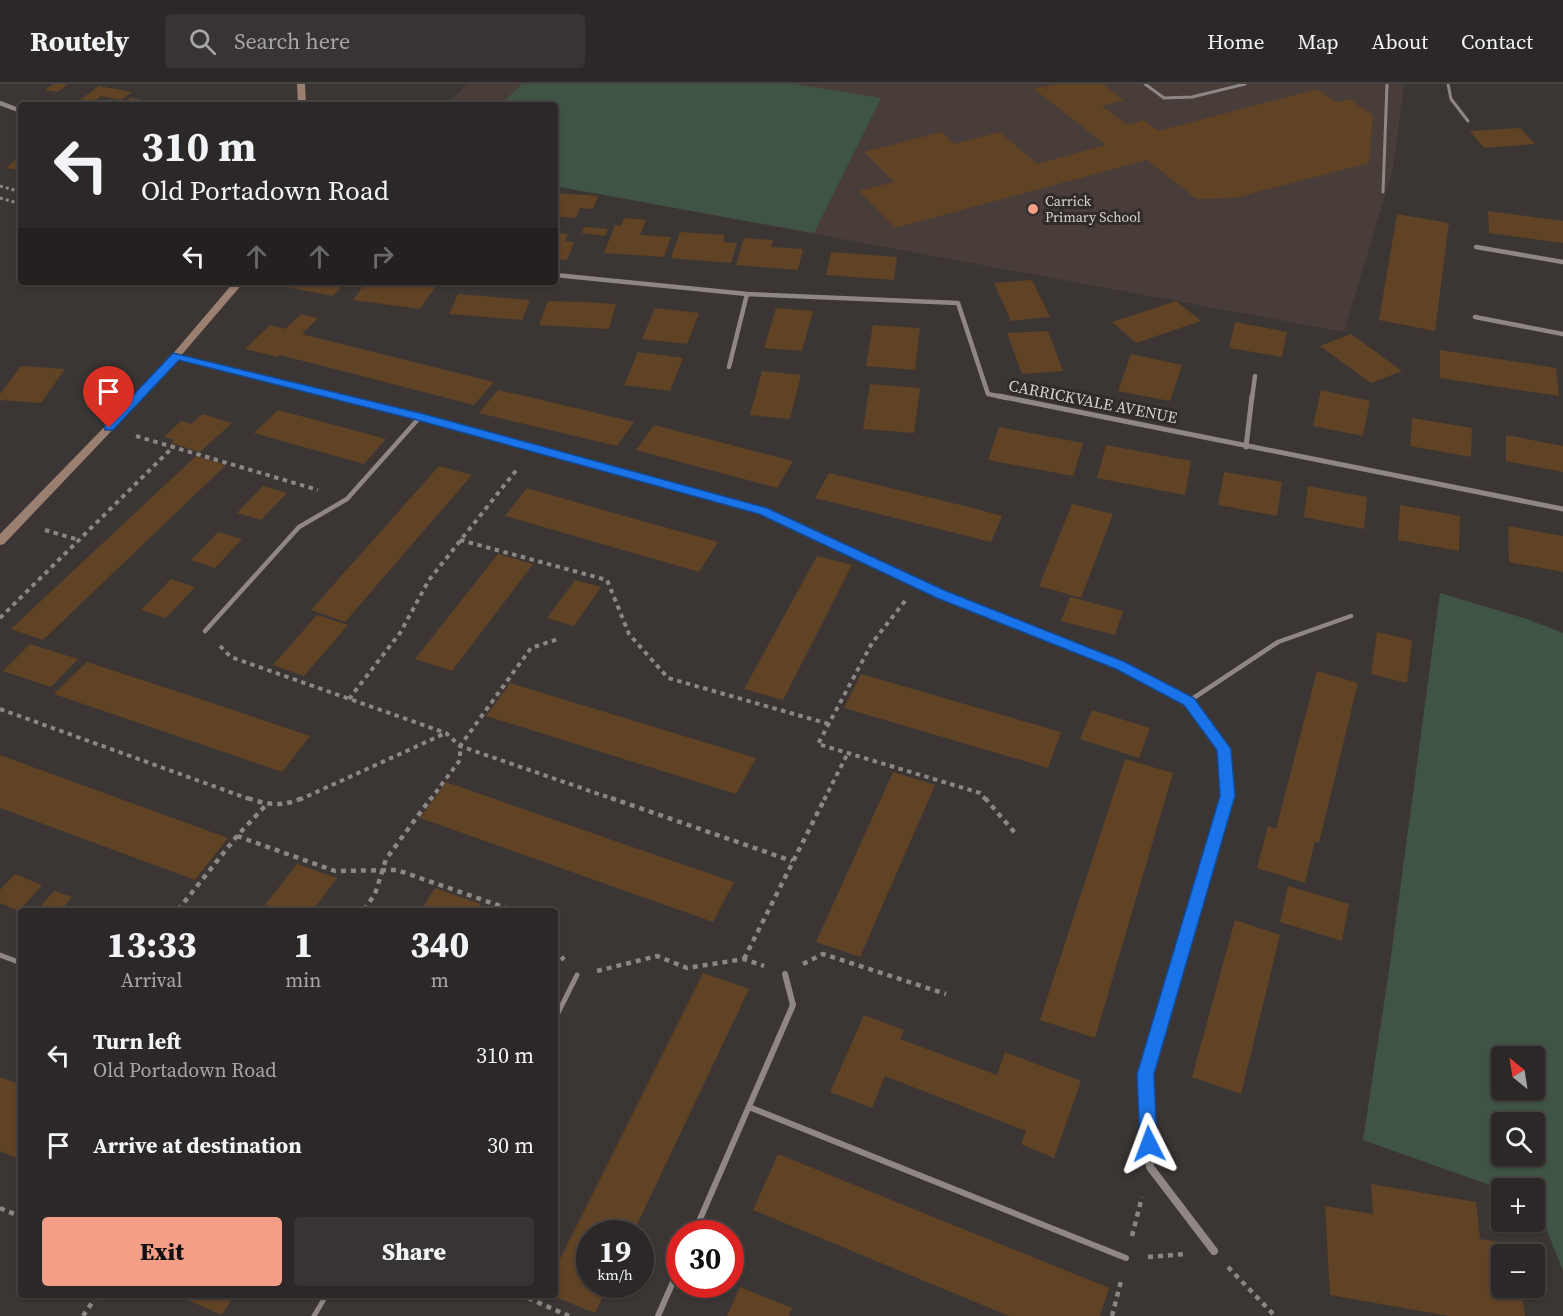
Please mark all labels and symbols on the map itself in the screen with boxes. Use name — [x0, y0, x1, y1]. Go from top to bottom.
place label: Carrick Primary School — [1045, 191, 1141, 227]
marker: Carrick Primary School — [1026, 202, 1040, 216]
pin — [83, 366, 134, 428]
street label: CARRICKVALE AVENUE — [1007, 374, 1179, 428]
north arrow — [1491, 1046, 1545, 1100]
position arrow — [1117, 1112, 1181, 1176]
speed limit sign: 30 — [666, 1220, 744, 1298]

